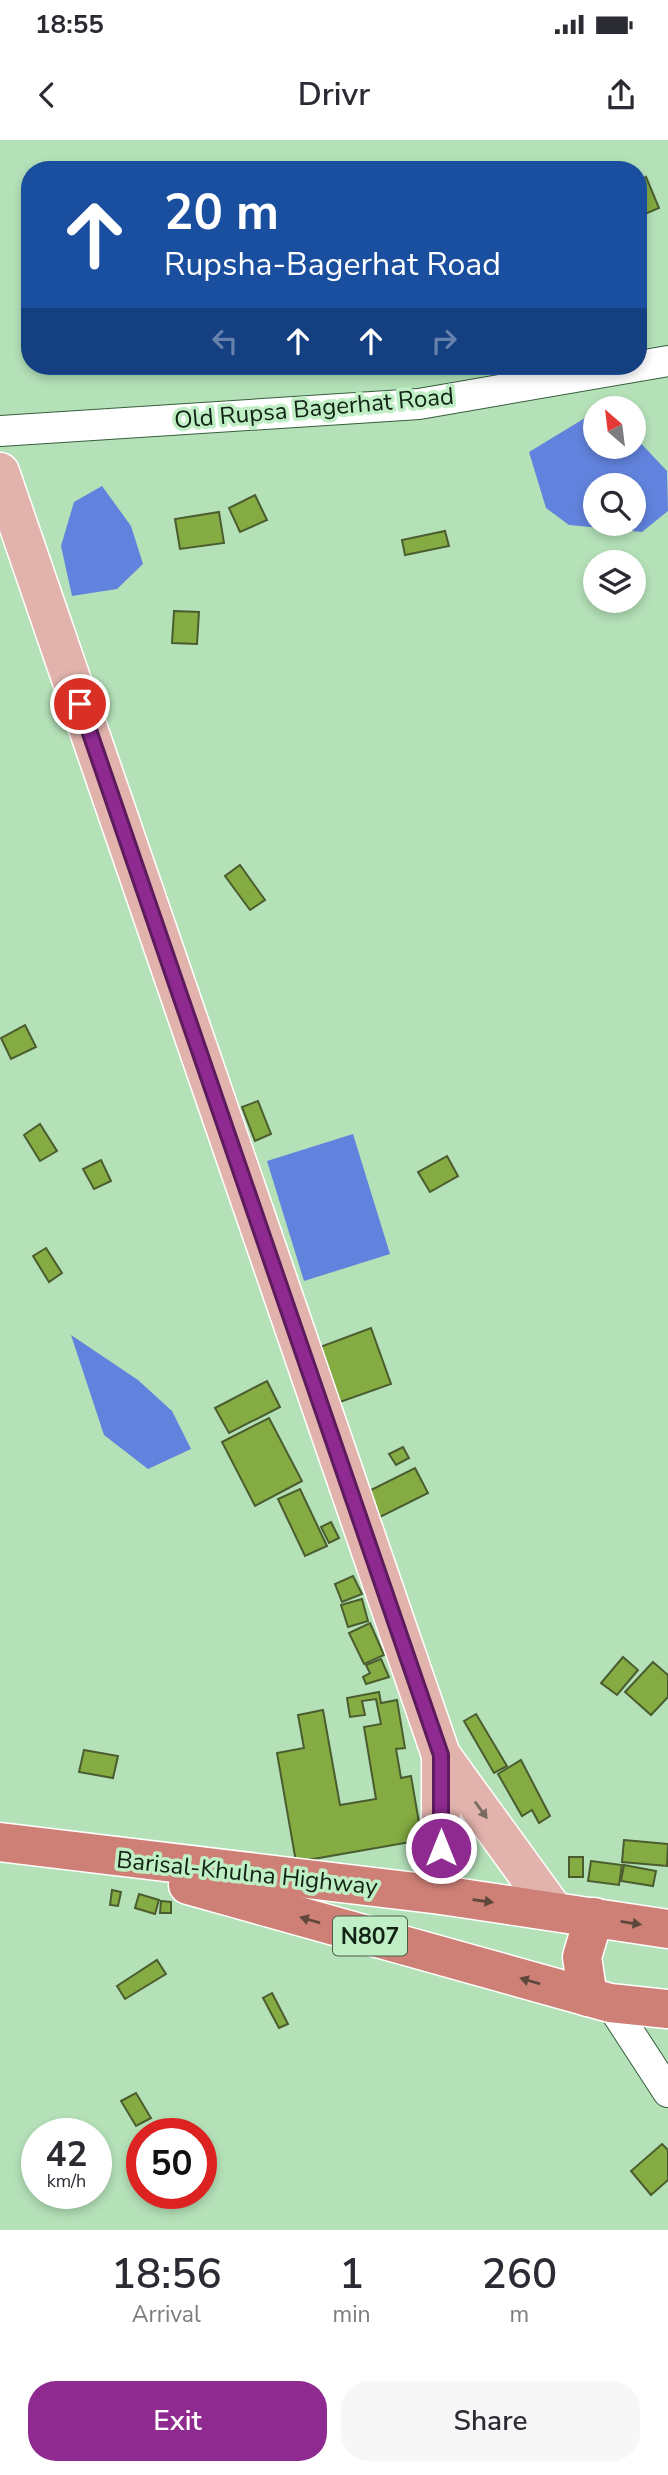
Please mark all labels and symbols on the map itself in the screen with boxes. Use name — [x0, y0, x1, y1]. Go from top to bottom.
street label: Old Rupsa Bagerhat Road — [173, 380, 455, 436]
north arrow — [583, 396, 646, 458]
pin — [50, 674, 110, 734]
one-way arrow — [474, 1801, 488, 1819]
position arrow — [404, 1811, 478, 1885]
street label: Barisal-Khulna Highway — [115, 1843, 380, 1903]
one-way arrow — [472, 1896, 494, 1907]
one-way arrow — [300, 1914, 321, 1924]
road number: N807 — [333, 1916, 407, 1955]
one-way arrow — [620, 1918, 642, 1929]
one-way arrow — [518, 1975, 540, 1986]
speed limit sign: 50 — [126, 2118, 217, 2209]

